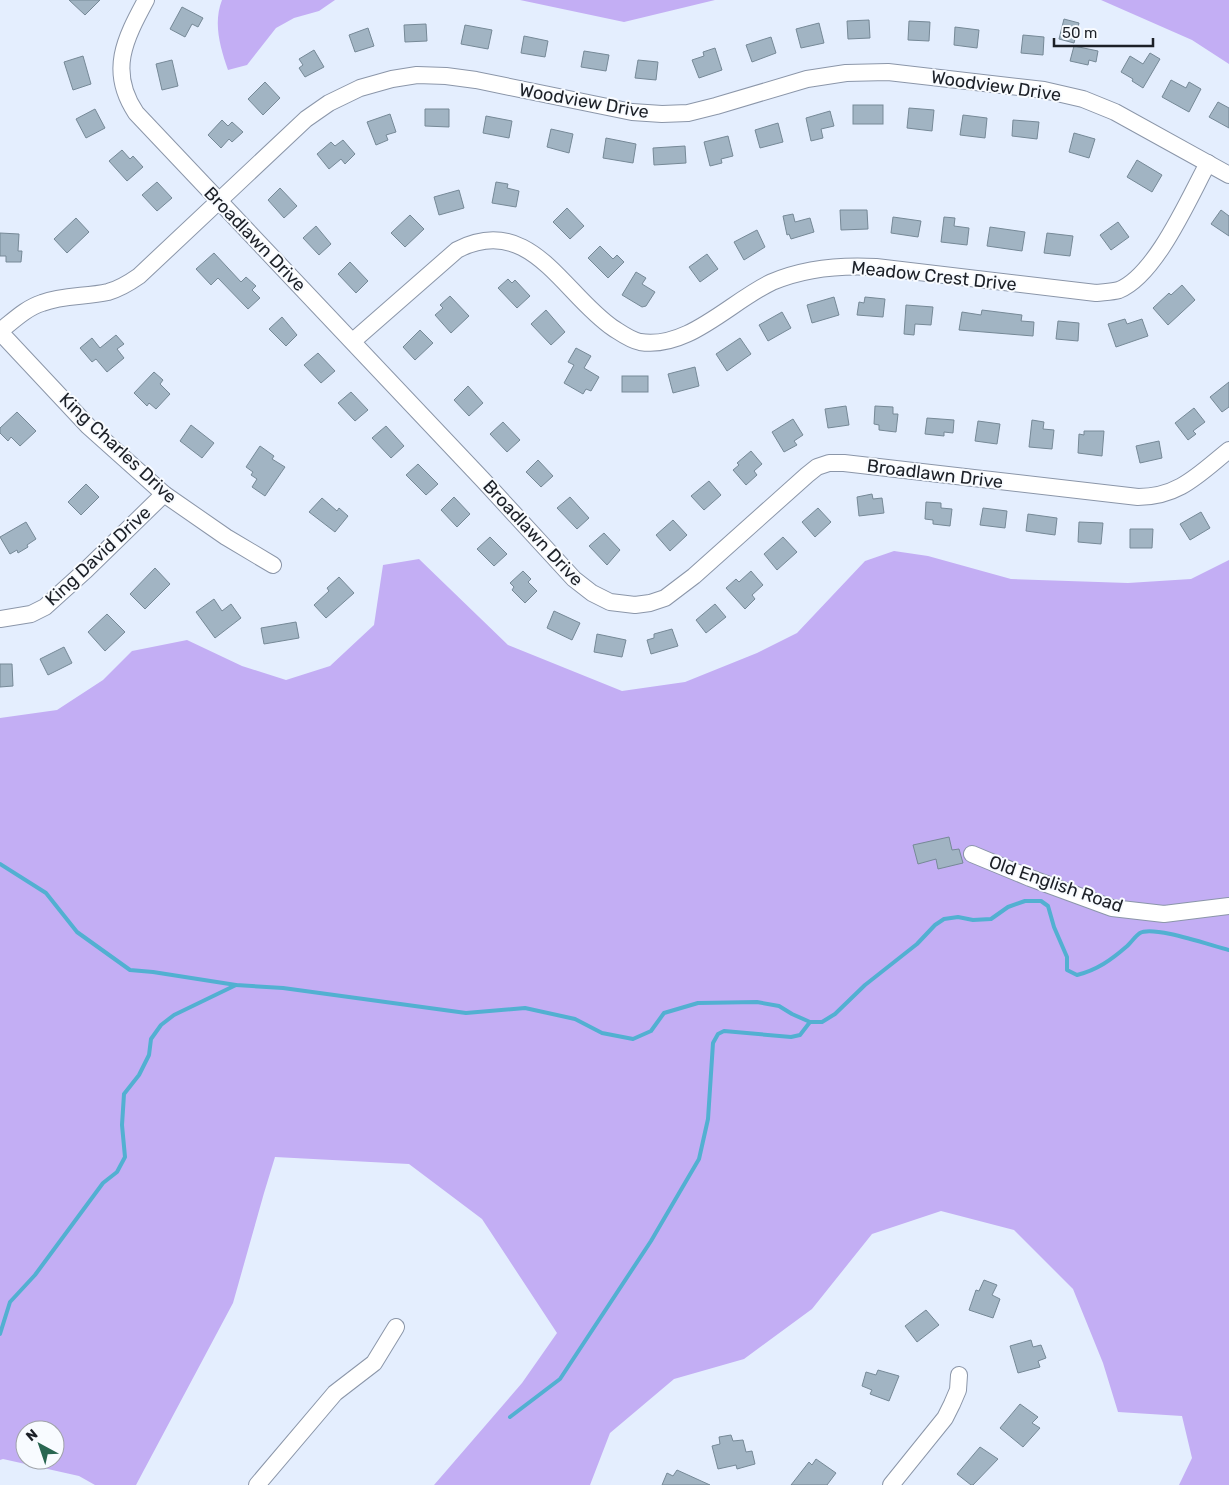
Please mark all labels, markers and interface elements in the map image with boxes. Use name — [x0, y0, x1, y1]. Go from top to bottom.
scale bar — [1054, 15, 1153, 47]
text: 50 m — [1062, 24, 1097, 42]
street label: Woodview Drive — [929, 66, 1063, 106]
street label: Woodview Drive — [517, 79, 651, 123]
street label: Broadlawn Drive — [199, 182, 311, 296]
street label: Meadow Crest Drive — [850, 256, 1018, 296]
street label: King Charles Drive — [55, 388, 181, 508]
street label: Broadlawn Drive — [866, 455, 1004, 493]
street label: Broadlawn Drive — [478, 475, 588, 591]
street label: King David Drive — [41, 502, 155, 610]
street label: Old English Road — [986, 851, 1126, 917]
north arrow — [15, 1420, 65, 1470]
text: N — [23, 1426, 41, 1445]

